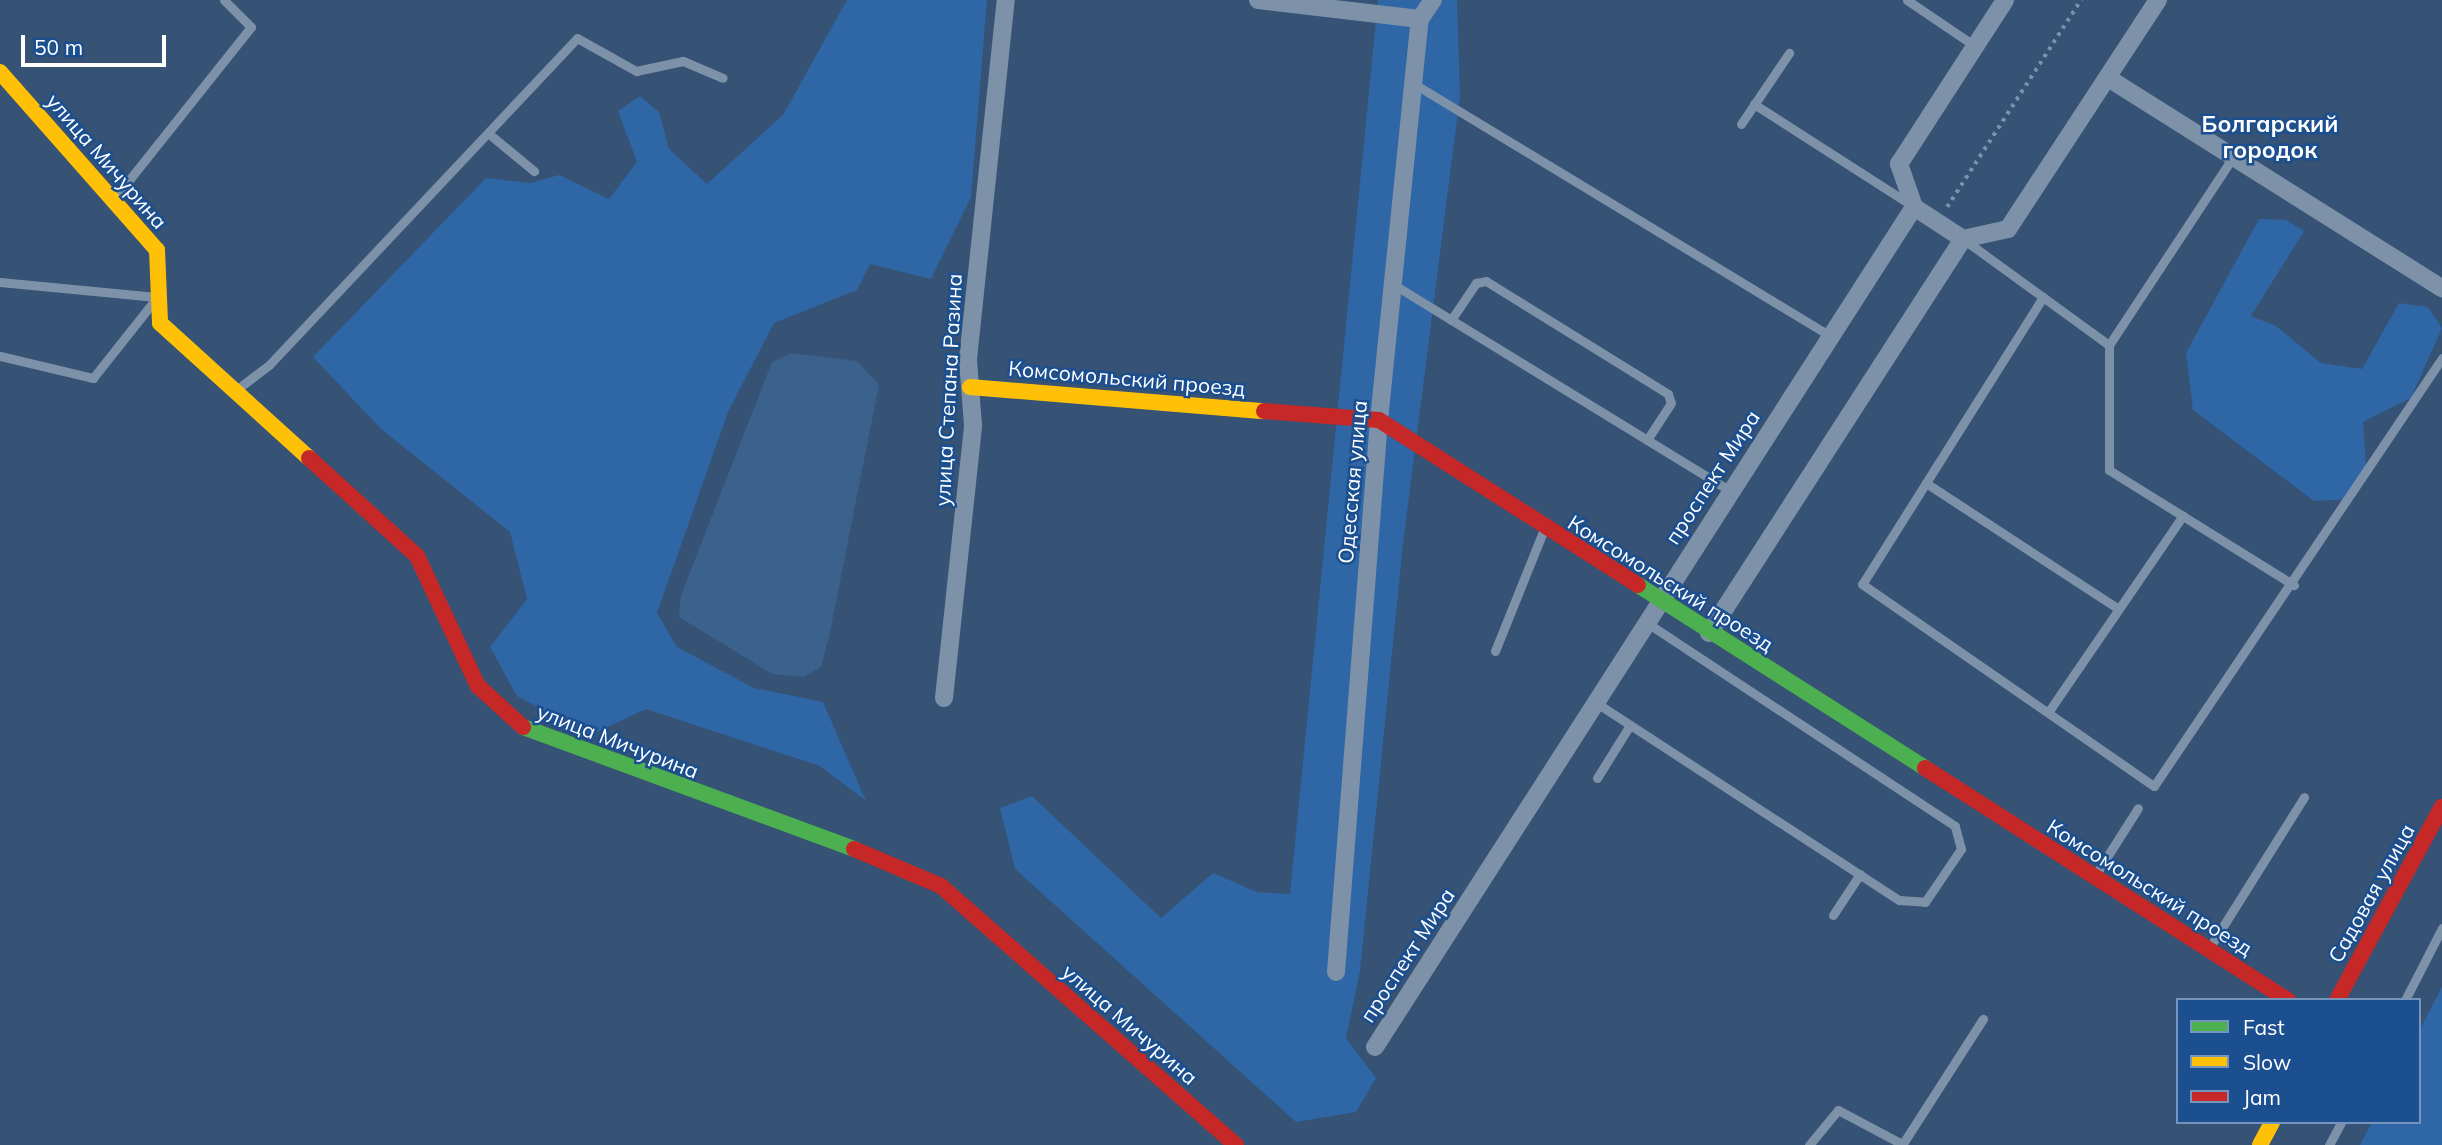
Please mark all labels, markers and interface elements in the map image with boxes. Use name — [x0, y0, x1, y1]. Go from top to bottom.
scale bar — [24, 21, 170, 65]
text: 50 m — [34, 34, 83, 60]
street label: улица Мичурина — [41, 88, 173, 234]
district label: Болгарский городок — [2202, 110, 2338, 164]
street label: улица Степана Разина — [929, 273, 967, 507]
street label: Комсомольский проезд — [1007, 355, 1247, 401]
street label: Одесская улица — [1332, 399, 1372, 565]
street label: проспект Мира — [1659, 405, 1765, 549]
street label: Комсомольский проезд — [1563, 509, 1779, 657]
street label: улица Мичурина — [534, 699, 702, 783]
street label: Комсомольский проезд — [2042, 813, 2258, 961]
street label: Садовая улица — [2322, 819, 2420, 967]
street label: проспект Мира — [1354, 883, 1460, 1027]
street label: улица Мичурина — [1057, 958, 1203, 1090]
legend — [2176, 998, 2421, 1124]
text: Fast — [2243, 1014, 2285, 1040]
text: Slow — [2243, 1049, 2291, 1075]
text: Jam — [2243, 1084, 2281, 1110]

